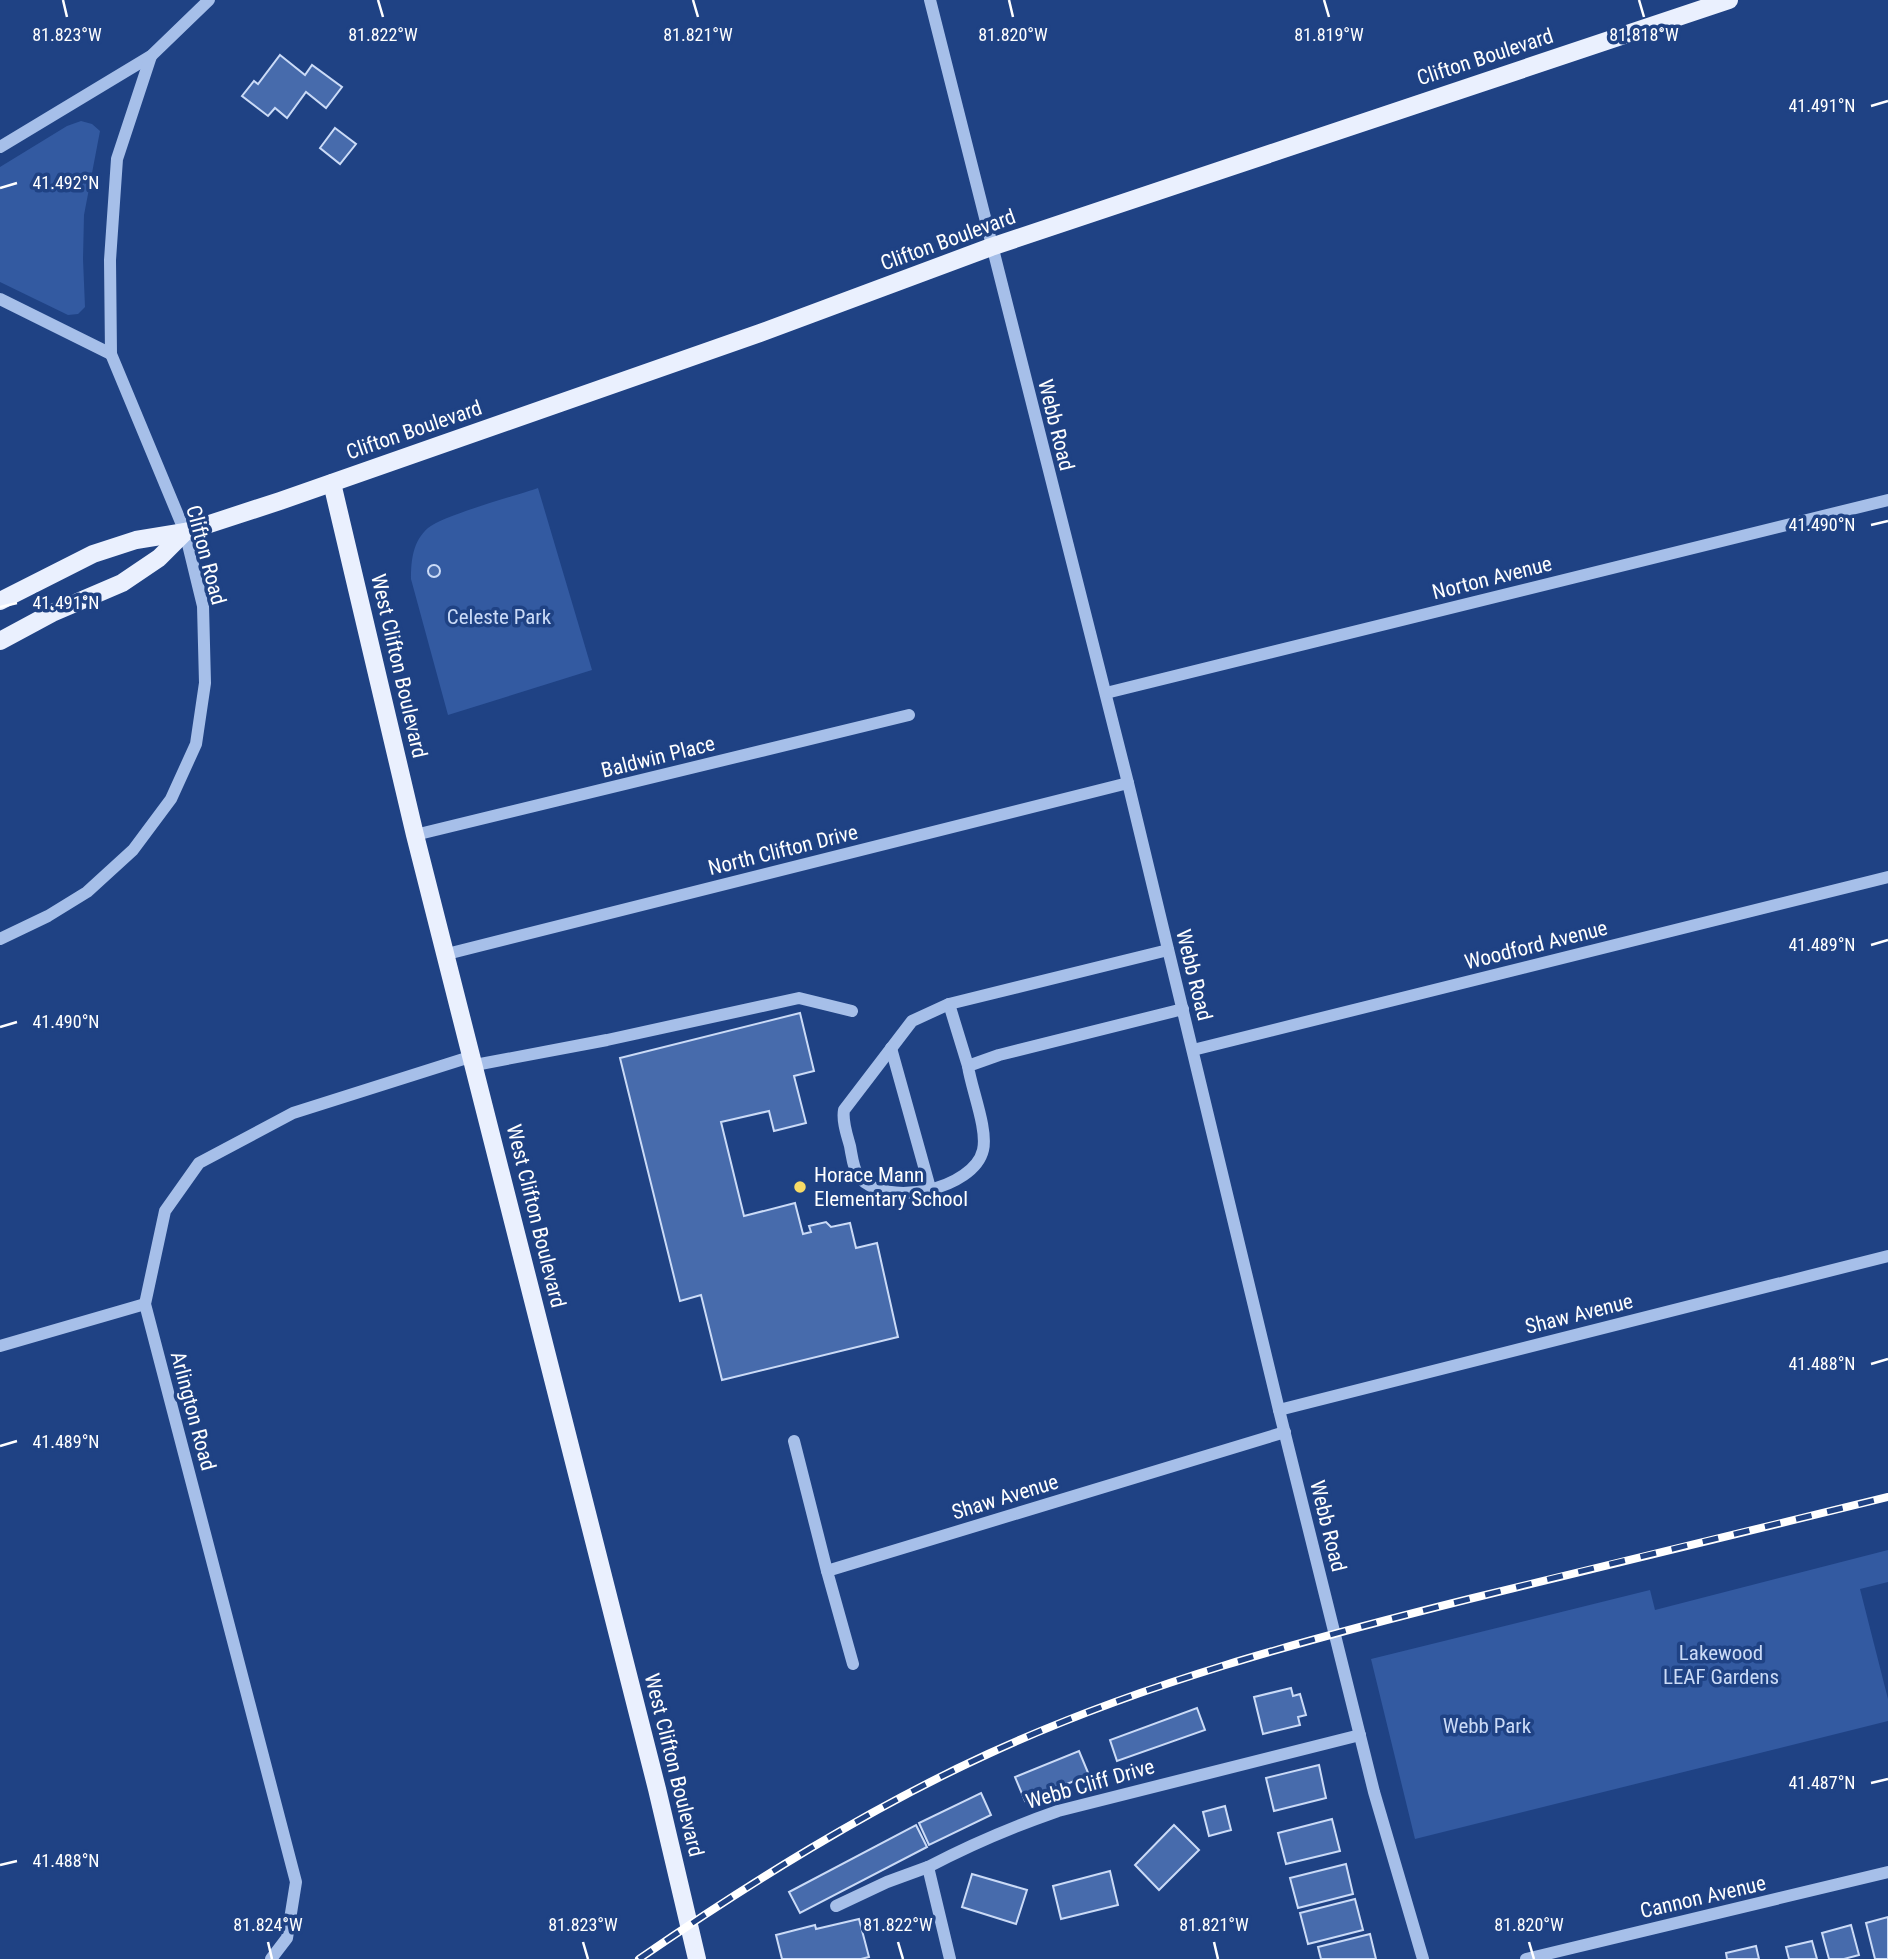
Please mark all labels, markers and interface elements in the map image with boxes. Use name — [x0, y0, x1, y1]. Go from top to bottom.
text: 81.823°W — [32, 24, 102, 45]
text: 81.822°W — [348, 24, 418, 45]
text: 81.821°W — [663, 24, 733, 45]
text: 81.820°W — [978, 24, 1048, 45]
text: 81.819°W — [1294, 24, 1364, 45]
street label: Clifton Boulevard — [1414, 24, 1556, 90]
text: 81.818°W — [1609, 24, 1679, 45]
text: 41.491°N — [1788, 95, 1856, 116]
text: 41.492°N — [32, 172, 100, 193]
street label: Clifton Boulevard — [877, 204, 1019, 276]
street label: Webb Road — [1033, 377, 1079, 473]
street label: Clifton Boulevard — [343, 396, 485, 464]
street label: Clifton Road — [181, 503, 231, 607]
text: 41.490°N — [1788, 514, 1856, 535]
street label: Norton Avenue — [1430, 552, 1554, 604]
street label: West Clifton Boulevard — [366, 572, 432, 760]
text: 41.491°N — [32, 592, 100, 613]
park label: Celeste Park — [447, 605, 552, 629]
street label: Baldwin Place — [599, 731, 717, 783]
street label: North Clifton Drive — [706, 820, 860, 880]
street label: Woodford Avenue — [1462, 916, 1610, 974]
street label: Webb Road — [1171, 927, 1217, 1023]
text: 41.489°N — [1788, 934, 1856, 955]
text: 41.490°N — [32, 1011, 100, 1032]
street label: West Clifton Boulevard — [502, 1122, 570, 1310]
place label: Horace Mann Elementary School — [814, 1163, 968, 1211]
marker: Horace Mann Elementary School — [792, 1179, 808, 1195]
street label: Shaw Avenue — [1523, 1289, 1635, 1339]
street label: Arlington Road — [166, 1349, 220, 1473]
text: 41.488°N — [1788, 1353, 1856, 1374]
text: 41.489°N — [32, 1431, 100, 1452]
street label: Shaw Avenue — [949, 1469, 1061, 1525]
street label: Webb Road — [1305, 1478, 1351, 1574]
park label: Lakewood LEAF Gardens — [1663, 1641, 1779, 1689]
street label: West Clifton Boulevard — [640, 1671, 708, 1859]
park label: Webb Park — [1443, 1714, 1532, 1738]
street label: Webb Cliff Drive — [1023, 1754, 1157, 1814]
text: 41.487°N — [1788, 1772, 1856, 1793]
text: 41.488°N — [32, 1850, 100, 1871]
street label: Cannon Avenue — [1638, 1871, 1768, 1923]
text: 81.824°W — [233, 1914, 303, 1935]
text: 81.823°W — [548, 1914, 618, 1935]
text: 81.822°W — [863, 1914, 933, 1935]
text: 81.821°W — [1179, 1914, 1249, 1935]
text: 81.820°W — [1494, 1914, 1564, 1935]

